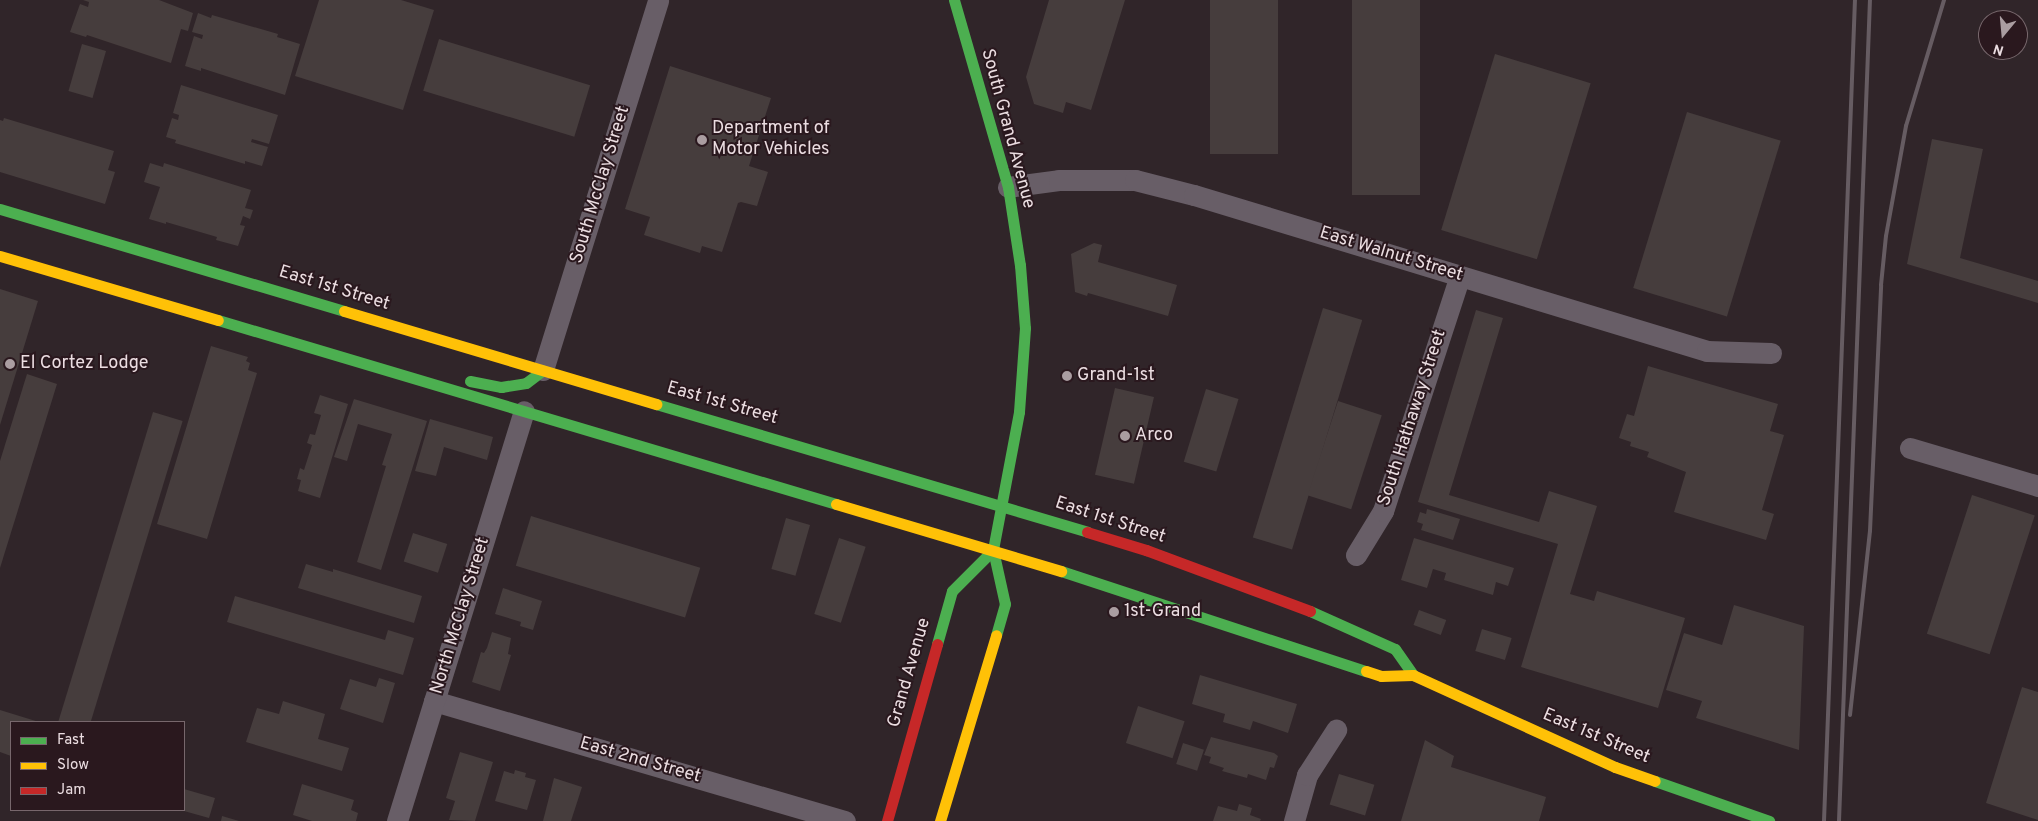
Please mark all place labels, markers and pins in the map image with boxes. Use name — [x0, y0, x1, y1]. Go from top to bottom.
place label: Department of Motor Vehicles — [712, 119, 830, 162]
marker: Department of Motor Vehicles — [696, 134, 708, 146]
place label: El Cortez Lodge — [20, 353, 148, 375]
marker: El Cortez Lodge — [4, 358, 16, 370]
place label: Grand-1st — [1077, 365, 1155, 387]
marker: Grand-1st — [1061, 370, 1073, 382]
place label: Arco — [1135, 425, 1173, 447]
marker: Arco — [1119, 430, 1131, 442]
place label: 1st-Grand — [1124, 601, 1201, 623]
marker: 1st-Grand — [1108, 606, 1120, 618]

